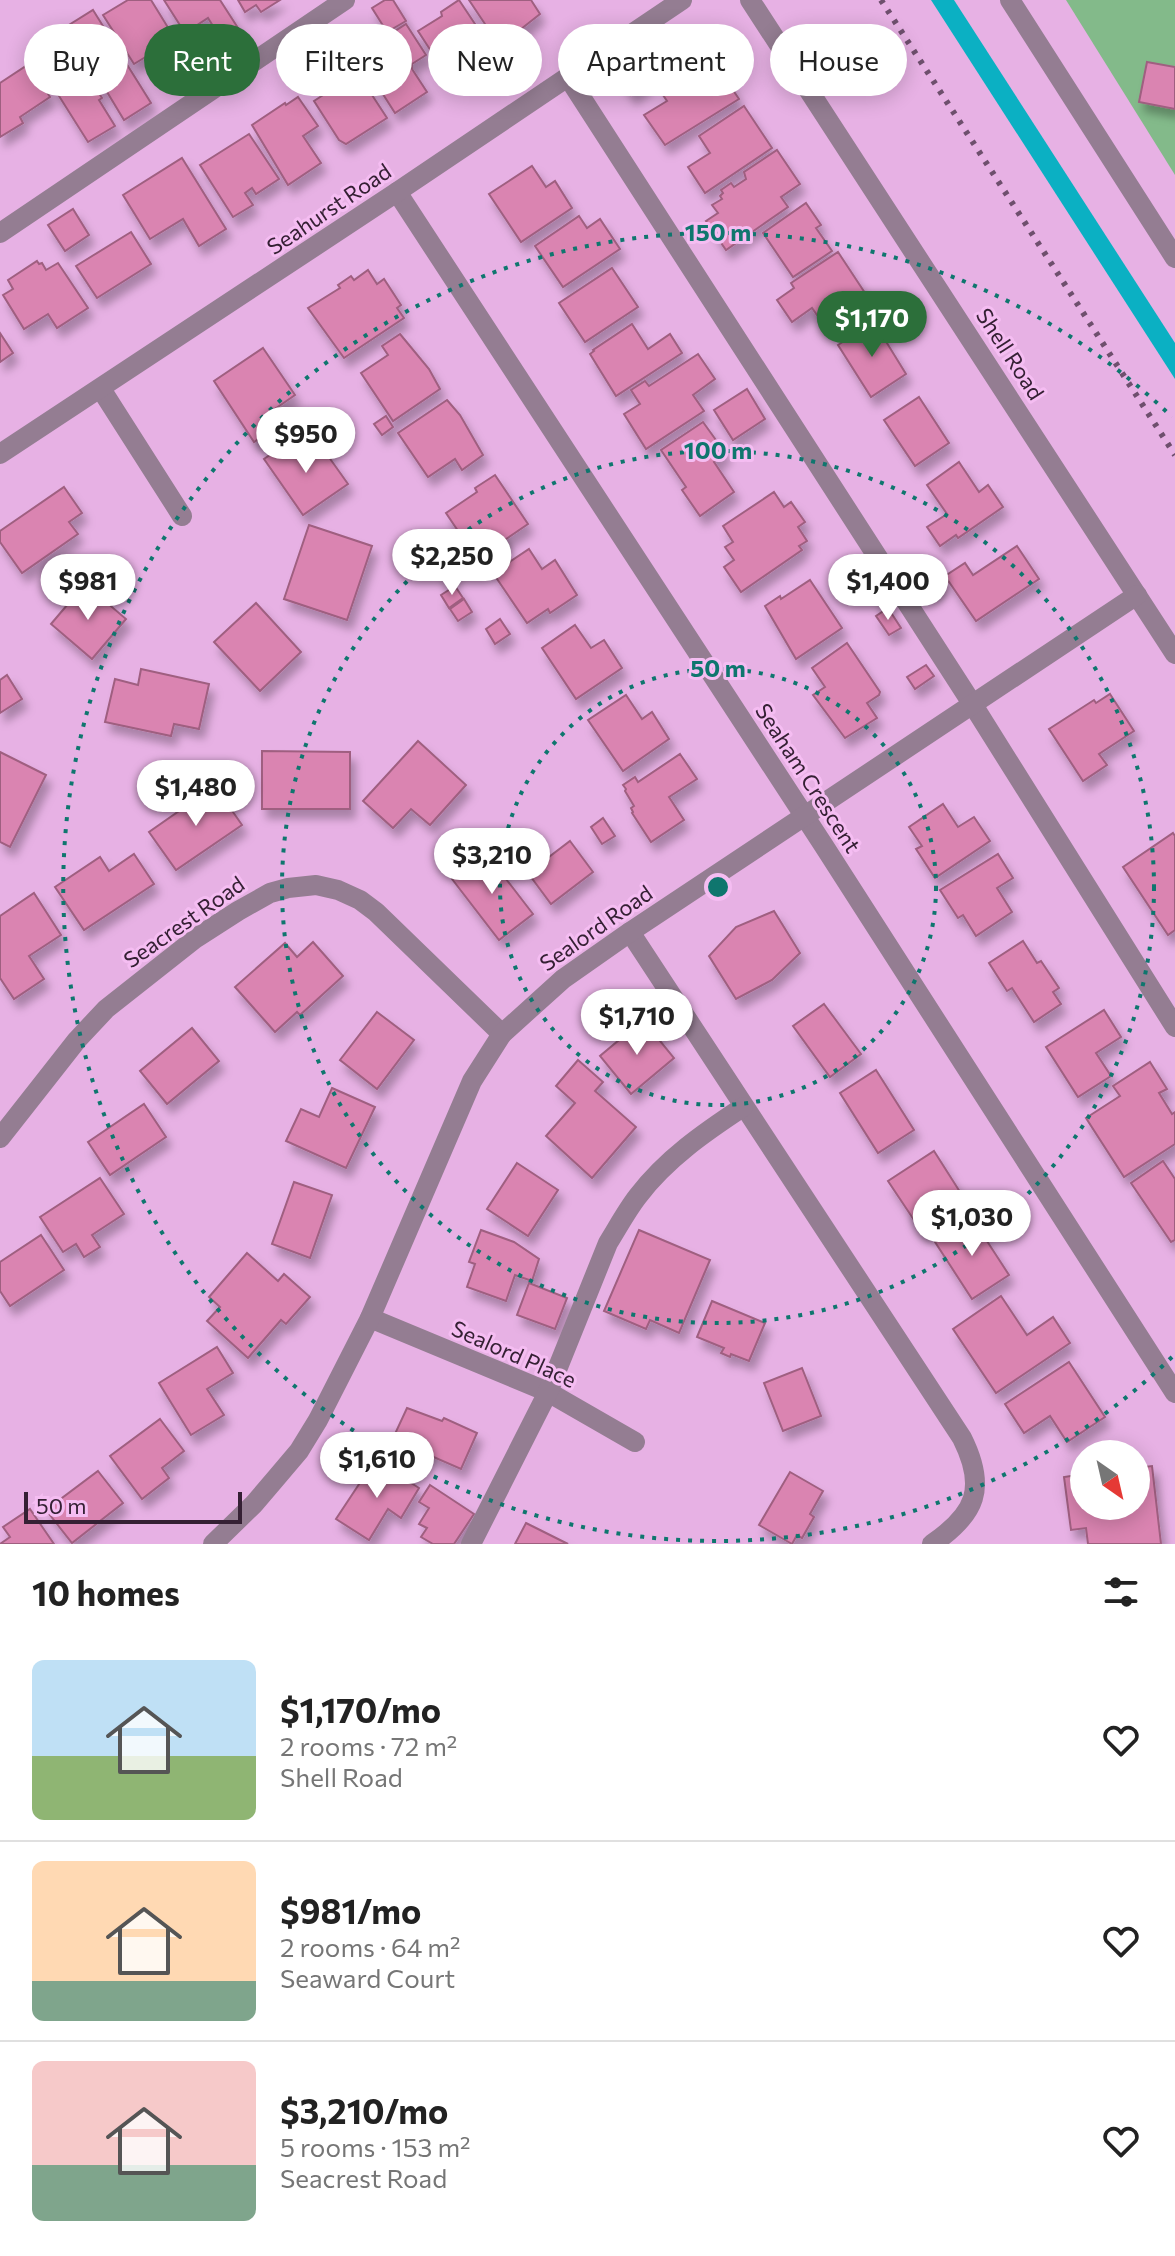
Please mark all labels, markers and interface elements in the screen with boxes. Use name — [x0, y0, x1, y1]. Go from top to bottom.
chip: Buy — [24, 24, 128, 96]
chip: Rent — [144, 24, 260, 96]
chip: Filters — [276, 24, 412, 96]
chip: New — [428, 24, 542, 96]
chip: Apartment — [558, 24, 754, 96]
chip: House — [770, 24, 907, 96]
street label: Seahurst Road — [262, 157, 396, 260]
text: 150 m — [685, 217, 751, 246]
pin: $1,170 — [807, 291, 937, 359]
text: $1,170 — [835, 301, 909, 332]
street label: Shell Road — [971, 303, 1050, 405]
pin: $950 — [259, 407, 353, 475]
text: $950 — [274, 417, 338, 448]
text: 100 m — [684, 435, 752, 464]
pin: $2,250 — [387, 529, 517, 597]
text: $2,250 — [410, 539, 494, 570]
pin: $981 — [41, 554, 135, 622]
pin: $1,400 — [823, 554, 953, 622]
text: $981 — [59, 564, 117, 595]
text: $1,400 — [846, 564, 930, 595]
text: 50 m — [690, 653, 746, 682]
street label: Seaham Crescent — [750, 698, 867, 858]
pin: $1,480 — [131, 760, 261, 828]
text: $1,480 — [155, 770, 237, 801]
pin: $3,210 — [427, 828, 557, 896]
text: $3,210 — [452, 838, 532, 869]
street label: Seacrest Road — [118, 870, 249, 973]
centre of rings — [704, 873, 732, 901]
street label: Sealord Road — [534, 879, 657, 976]
pin: $1,710 — [572, 989, 702, 1057]
text: $1,710 — [599, 999, 675, 1030]
pin: $1,030 — [907, 1190, 1037, 1258]
text: $1,030 — [931, 1200, 1013, 1231]
street label: Sealord Place — [448, 1314, 581, 1393]
pin: $1,610 — [312, 1432, 442, 1500]
north arrow — [1070, 1440, 1150, 1520]
map controls — [1070, 1440, 1150, 1520]
text: $1,610 — [338, 1442, 416, 1473]
scale bar — [24, 1488, 242, 1524]
text: 50 m — [36, 1492, 86, 1519]
icon: filters — [1099, 1570, 1143, 1614]
text: 10 homes — [32, 1571, 180, 1613]
text: $1,170/mo — [280, 1688, 441, 1730]
icon: home — [96, 1692, 192, 1788]
icon: heart — [1099, 1718, 1143, 1762]
text: 2 rooms · 72 m² — [280, 1730, 457, 1761]
text: Shell Road — [280, 1761, 403, 1792]
text: $981/mo — [280, 1889, 421, 1931]
icon: home — [96, 1893, 192, 1989]
icon: heart — [1099, 1919, 1143, 1963]
text: 2 rooms · 64 m² — [280, 1931, 461, 1962]
text: Seaward Court — [280, 1962, 455, 1993]
text: $3,210/mo — [280, 2089, 448, 2131]
icon: home — [96, 2093, 192, 2189]
icon: heart — [1099, 2119, 1143, 2163]
text: 5 rooms · 153 m² — [280, 2131, 471, 2162]
text: Seacrest Road — [280, 2162, 447, 2193]

